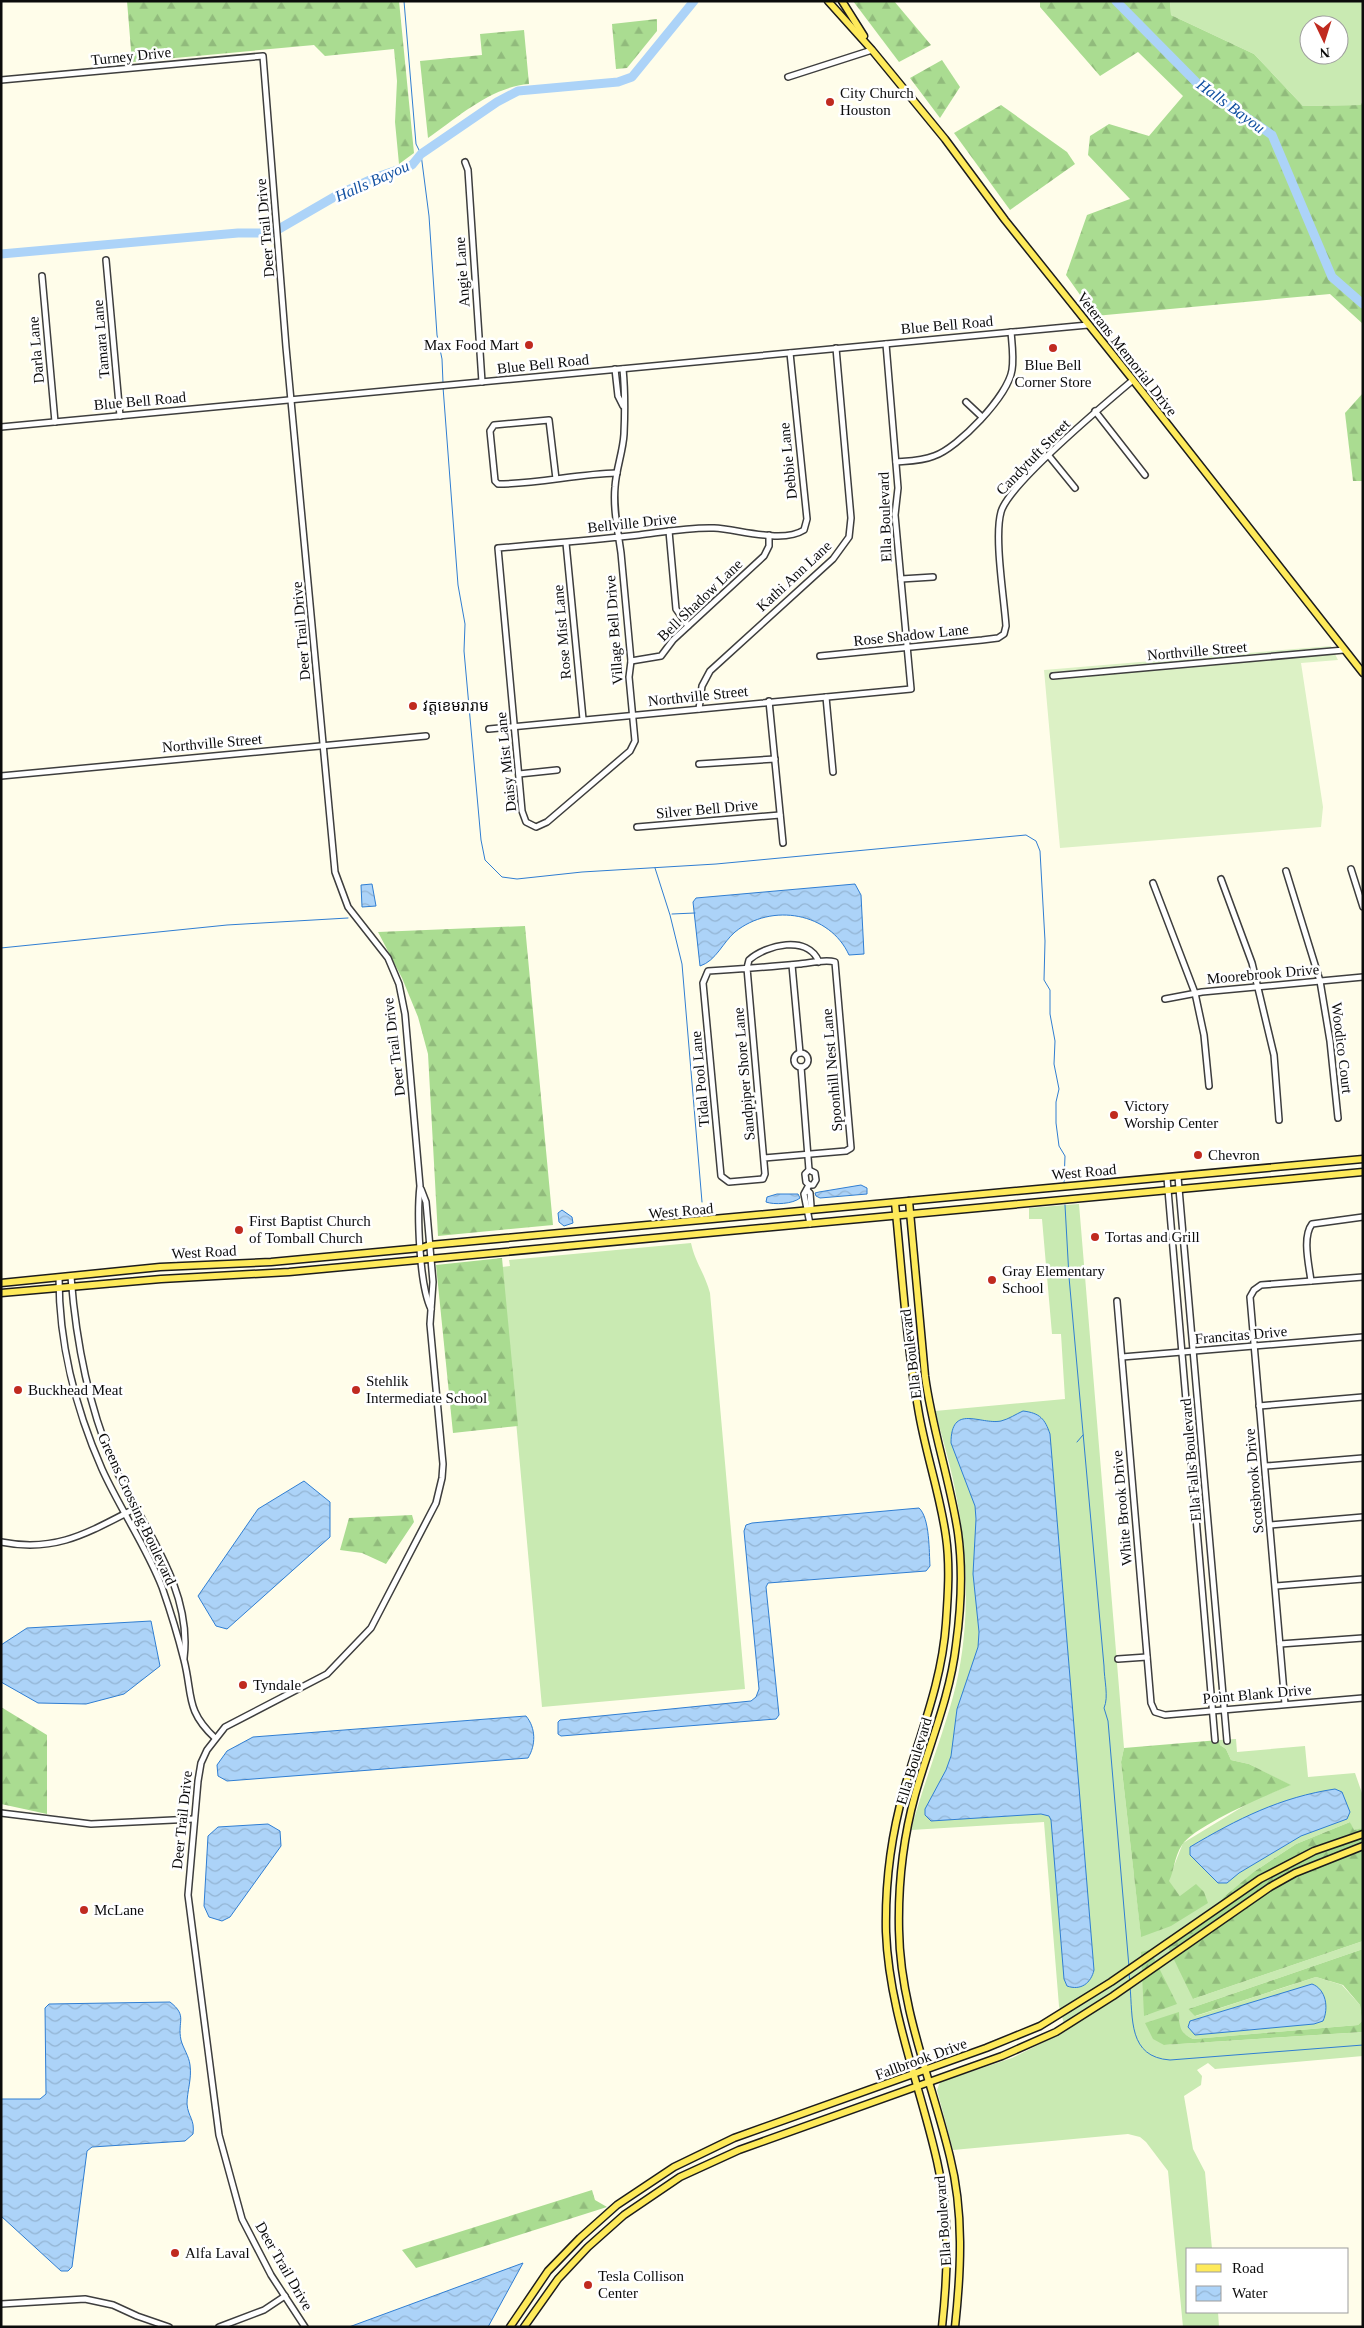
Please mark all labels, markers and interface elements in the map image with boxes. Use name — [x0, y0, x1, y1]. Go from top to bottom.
north arrow — [1299, 15, 1349, 65]
street label: Turney Drive — [90, 44, 172, 68]
text: N — [1319, 45, 1330, 60]
water label: Halls Bayou — [1192, 75, 1268, 137]
place label: City Church Houston — [840, 85, 914, 118]
marker: City Church Houston — [824, 96, 836, 108]
water label: Halls Bayou — [331, 157, 412, 206]
street label: Deer Trail Drive — [253, 178, 277, 278]
street label: Angie Lane — [452, 236, 472, 308]
street label: Veterans Memorial Drive — [1074, 289, 1180, 419]
street label: Tamara Lane — [90, 299, 112, 379]
street label: Blue Bell Road — [900, 313, 994, 337]
street label: Darla Lane — [25, 316, 47, 384]
place label: Max Food Mart — [424, 337, 520, 353]
marker: Max Food Mart — [523, 339, 535, 351]
marker: Blue Bell Corner Store — [1047, 342, 1059, 354]
street label: Blue Bell Road — [496, 351, 590, 377]
place label: Blue Bell Corner Store — [1014, 357, 1092, 390]
street label: Blue Bell Road — [93, 389, 187, 413]
street label: Candytuft Street — [993, 415, 1074, 498]
street label: Debbie Lane — [776, 422, 800, 500]
street label: Ella Boulevard — [875, 471, 895, 562]
street label: Bellville Drive — [587, 510, 678, 536]
street label: Kathi Ann Lane — [754, 537, 835, 615]
street label: Bell Shadow Lane — [655, 556, 746, 644]
street label: Village Bell Drive — [602, 574, 626, 685]
street label: Deer Trail Drive — [289, 581, 313, 681]
street label: Rose Mist Lane — [550, 584, 574, 680]
street label: Rose Shadow Lane — [853, 621, 970, 649]
street label: Northville Street — [1146, 639, 1249, 663]
street label: Northville Street — [647, 683, 750, 709]
place label: វត្តខេមរារាម — [423, 698, 489, 715]
marker: វត្តខេមរារាម — [407, 700, 419, 712]
street label: Daisy Mist Lane — [493, 711, 519, 813]
street label: Northville Street — [161, 731, 264, 755]
street label: Silver Bell Drive — [655, 797, 759, 821]
street label: Moorebrook Drive — [1206, 961, 1320, 987]
street label: Deer Trail Drive — [380, 996, 408, 1097]
street label: Woodico Court — [1328, 1002, 1356, 1095]
street label: Sandpiper Shore Lane — [730, 1007, 758, 1141]
street label: Spoonhill Nest Lane — [819, 1008, 845, 1132]
street label: Tidal Pool Lane — [688, 1030, 712, 1128]
place label: Victory Worship Center — [1124, 1098, 1218, 1131]
marker: Victory Worship Center — [1108, 1109, 1120, 1121]
place label: Chevron — [1208, 1147, 1260, 1163]
marker: Chevron — [1192, 1149, 1204, 1161]
street label: West Road — [1051, 1161, 1118, 1183]
street label: West Road — [648, 1200, 715, 1222]
place label: First Baptist Church of Tomball Church — [249, 1213, 371, 1246]
marker: First Baptist Church of Tomball Church — [233, 1224, 245, 1236]
place label: Tortas and Grill — [1105, 1229, 1200, 1245]
marker: Tortas and Grill — [1089, 1231, 1101, 1243]
street label: West Road — [171, 1242, 237, 1262]
place label: Gray Elementary School — [1002, 1263, 1105, 1296]
marker: Gray Elementary School — [986, 1274, 998, 1286]
street label: Ella Boulevard — [897, 1308, 924, 1400]
street label: Francitas Drive — [1194, 1323, 1288, 1347]
place label: Stehlik Intermediate School — [366, 1373, 487, 1406]
place label: Buckhead Meat — [28, 1382, 123, 1398]
marker: Buckhead Meat — [12, 1384, 24, 1396]
marker: Stehlik Intermediate School — [350, 1384, 362, 1396]
street label: Ella Falls Boulevard — [1178, 1397, 1204, 1522]
street label: Scotsbrook Drive — [1241, 1427, 1267, 1534]
street label: Greens Crossing Boulevard — [95, 1430, 179, 1588]
street label: White Brook Drive — [1109, 1449, 1135, 1566]
place label: Tyndale — [253, 1677, 301, 1693]
marker: Tyndale — [237, 1679, 249, 1691]
street label: Point Blank Drive — [1202, 1681, 1312, 1707]
street label: Ella Boulevard — [893, 1715, 935, 1807]
street label: Deer Trail Drive — [169, 1770, 195, 1870]
place label: McLane — [94, 1902, 144, 1918]
marker: McLane — [78, 1904, 90, 1916]
street label: Fallbrook Drive — [873, 2035, 969, 2083]
street label: Ella Boulevard — [932, 2175, 954, 2267]
street label: Deer Trail Drive — [252, 2219, 316, 2313]
place label: Alfa Laval — [185, 2245, 250, 2261]
marker: Alfa Laval — [169, 2247, 181, 2259]
legend — [1186, 2248, 1349, 2313]
text: Road — [1232, 2260, 1264, 2276]
place label: Tesla Collison Center — [598, 2268, 685, 2301]
marker: Tesla Collison Center — [582, 2279, 594, 2291]
text: Water — [1232, 2285, 1267, 2301]

